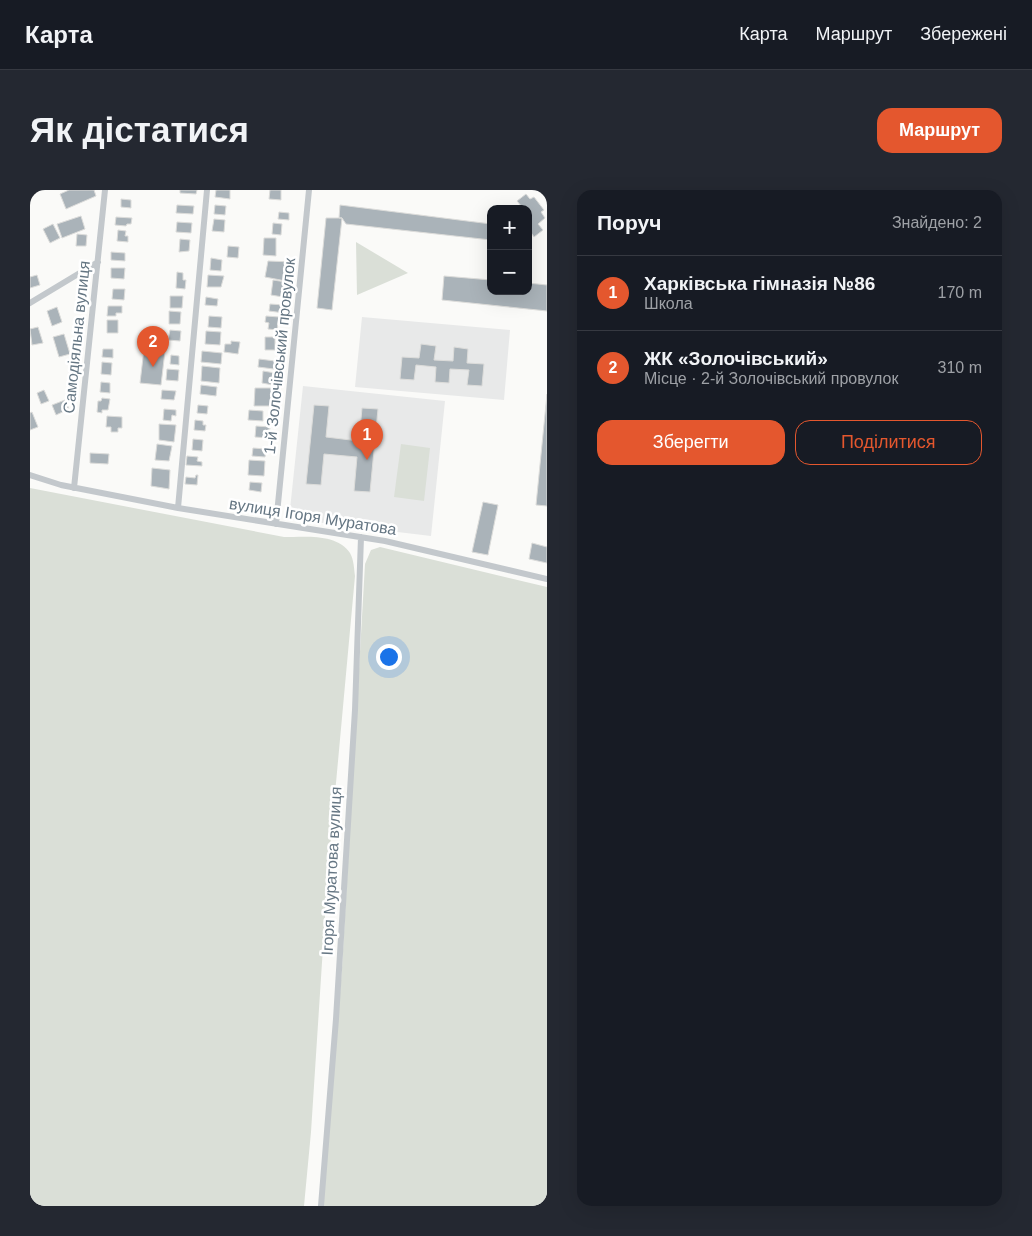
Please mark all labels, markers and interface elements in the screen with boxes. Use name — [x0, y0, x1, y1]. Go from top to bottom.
text: Карта — [25, 21, 93, 48]
text: Карта — [739, 24, 787, 44]
text: Маршрут — [815, 24, 892, 44]
text: Збережені — [920, 24, 1007, 44]
button: Маршрут — [877, 108, 1002, 153]
text: Як дістатися — [30, 110, 249, 149]
map controls — [487, 205, 532, 295]
button: + — [487, 205, 532, 250]
text: Поруч — [597, 211, 661, 234]
text: Знайдено: 2 — [892, 214, 982, 231]
button: − — [487, 250, 532, 295]
street label: 1-й Золочівський провулок — [261, 256, 298, 455]
street label: Самодіяльна вулиця — [60, 260, 93, 414]
text: Харківська гімназія №86 — [644, 273, 875, 294]
text: 1 — [609, 284, 617, 301]
text: 170 m — [938, 284, 982, 301]
text: Школа — [644, 295, 693, 312]
pin: 2 — [137, 326, 169, 367]
text: ЖК «Золочівський» — [644, 348, 828, 369]
text: 2 — [609, 359, 617, 376]
text: 310 m — [938, 359, 982, 376]
text: Місце · 2-й Золочівський провулок — [644, 370, 898, 387]
pin: 1 — [351, 419, 383, 460]
button: Зберегти — [597, 420, 785, 465]
button: Поділитися — [795, 420, 982, 465]
street label: вулиця Ігоря Муратова — [228, 495, 398, 538]
your location — [376, 644, 402, 670]
street label: Ігоря Муратова вулиця — [319, 786, 344, 956]

